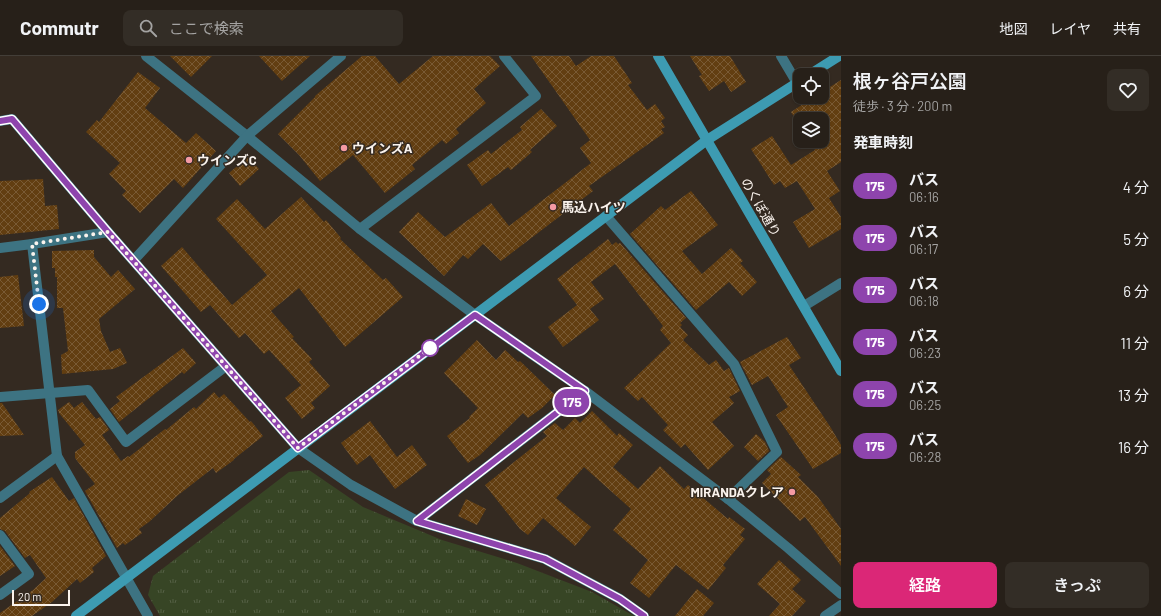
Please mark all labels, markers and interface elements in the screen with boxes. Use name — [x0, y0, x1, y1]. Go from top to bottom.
search box — [123, 10, 403, 46]
text: Commutr — [20, 16, 99, 39]
icon: search — [137, 17, 159, 39]
text: ここで検索 — [169, 19, 244, 37]
text: 地図 — [999, 20, 1027, 37]
text: レイヤ — [1049, 20, 1091, 37]
text: 共有 — [1113, 20, 1141, 37]
map controls — [793, 68, 829, 148]
button: locate — [793, 68, 829, 104]
text: 根ヶ谷戸公園 — [853, 69, 967, 92]
button: heart — [1107, 69, 1149, 111]
text: 徒歩 · 3 分 · 200 m — [853, 98, 952, 114]
button: layers — [793, 112, 829, 148]
text: 発車時刻 — [853, 133, 913, 151]
place label: ウインズA — [352, 140, 413, 156]
marker: ウインズA — [339, 143, 349, 153]
place label: ウインズC — [197, 152, 257, 168]
marker: ウインズC — [184, 155, 194, 165]
text: バス — [909, 170, 939, 188]
street label: のくぼ通り — [738, 175, 784, 239]
text: 175 — [865, 177, 885, 194]
text: 4 分 — [1123, 178, 1149, 196]
text: 06:16 — [909, 189, 939, 205]
place label: 馬込ハイツ — [561, 199, 626, 215]
marker: 馬込ハイツ — [548, 202, 558, 212]
text: バス — [909, 222, 939, 240]
text: 175 — [865, 229, 885, 246]
text: 5 分 — [1123, 230, 1149, 248]
text: 06:17 — [909, 241, 938, 257]
text: バス — [909, 274, 939, 292]
text: 175 — [865, 281, 885, 298]
text: 6 分 — [1123, 282, 1149, 300]
text: 06:18 — [909, 293, 939, 309]
your location — [29, 294, 49, 314]
text: バス — [909, 326, 939, 344]
text: 175 — [865, 333, 885, 350]
text: 11 分 — [1120, 334, 1149, 352]
unlabelled marker — [421, 339, 439, 357]
text: 06:23 — [909, 345, 941, 361]
text: バス — [909, 378, 939, 396]
text: 175 — [865, 385, 885, 402]
text: 13 分 — [1118, 386, 1149, 404]
line badge: 175 — [549, 389, 595, 415]
text: 175 — [562, 393, 582, 410]
text: 06:25 — [909, 397, 941, 413]
text: バス — [909, 430, 939, 448]
text: 175 — [865, 437, 885, 454]
text: 16 分 — [1118, 438, 1149, 456]
text: 06:28 — [909, 449, 941, 465]
place label: MIRANDAクレア — [691, 484, 784, 500]
marker: MIRANDAクレア — [787, 487, 797, 497]
button: 経路 — [853, 562, 997, 608]
button: きっぷ — [1005, 562, 1149, 608]
scale bar — [12, 588, 70, 607]
text: 20 m — [18, 590, 41, 603]

